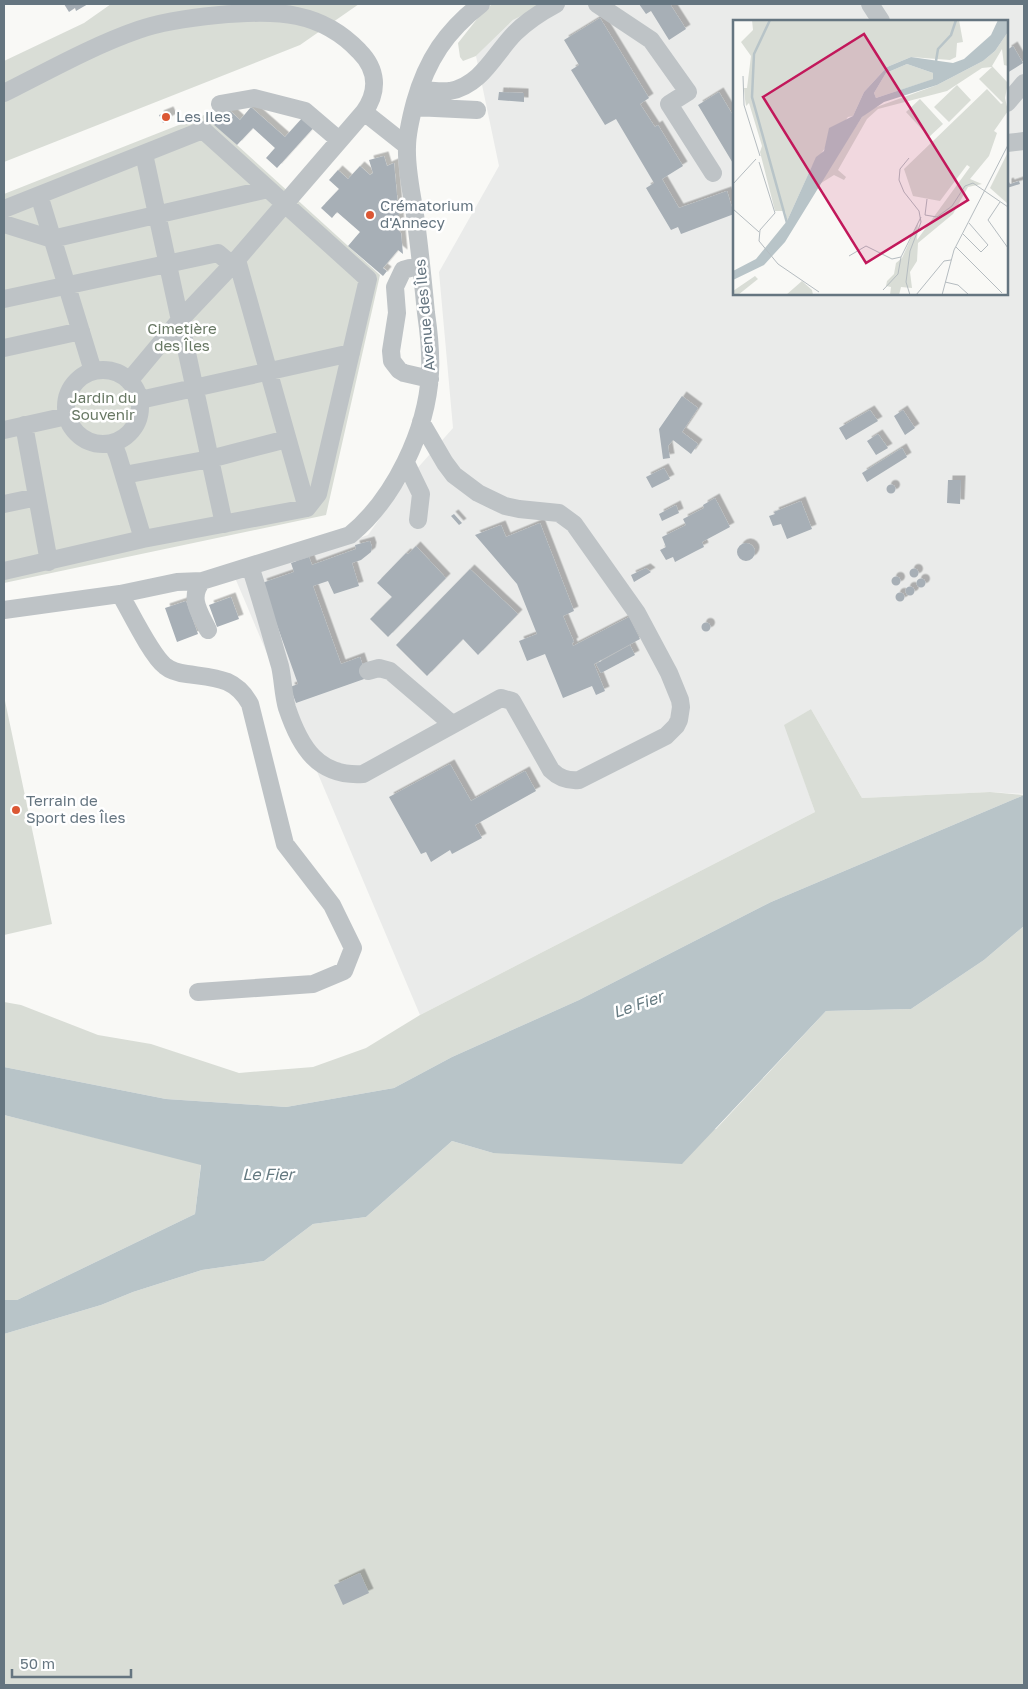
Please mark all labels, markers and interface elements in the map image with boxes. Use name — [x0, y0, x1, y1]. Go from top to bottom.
inset map — [733, 20, 1008, 295]
place label: Les Iles — [176, 107, 231, 125]
marker: Les Iles — [160, 111, 172, 123]
place label: Crématorium d'Annecy — [380, 196, 473, 231]
marker: Crématorium d'Annecy — [364, 209, 376, 221]
street label: Avenue des Îles — [410, 258, 438, 372]
park label: Cimetière des Îles — [147, 319, 217, 354]
park label: Jardin du Souvenir — [69, 388, 137, 423]
place label: Terrain de Sport des Îles — [26, 791, 125, 826]
marker: Terrain de Sport des Îles — [10, 804, 22, 816]
water label: Le Fier — [610, 985, 668, 1022]
water label: Le Fier — [242, 1164, 297, 1184]
scale bar — [12, 1646, 131, 1678]
text: 50 m — [20, 1654, 55, 1672]

